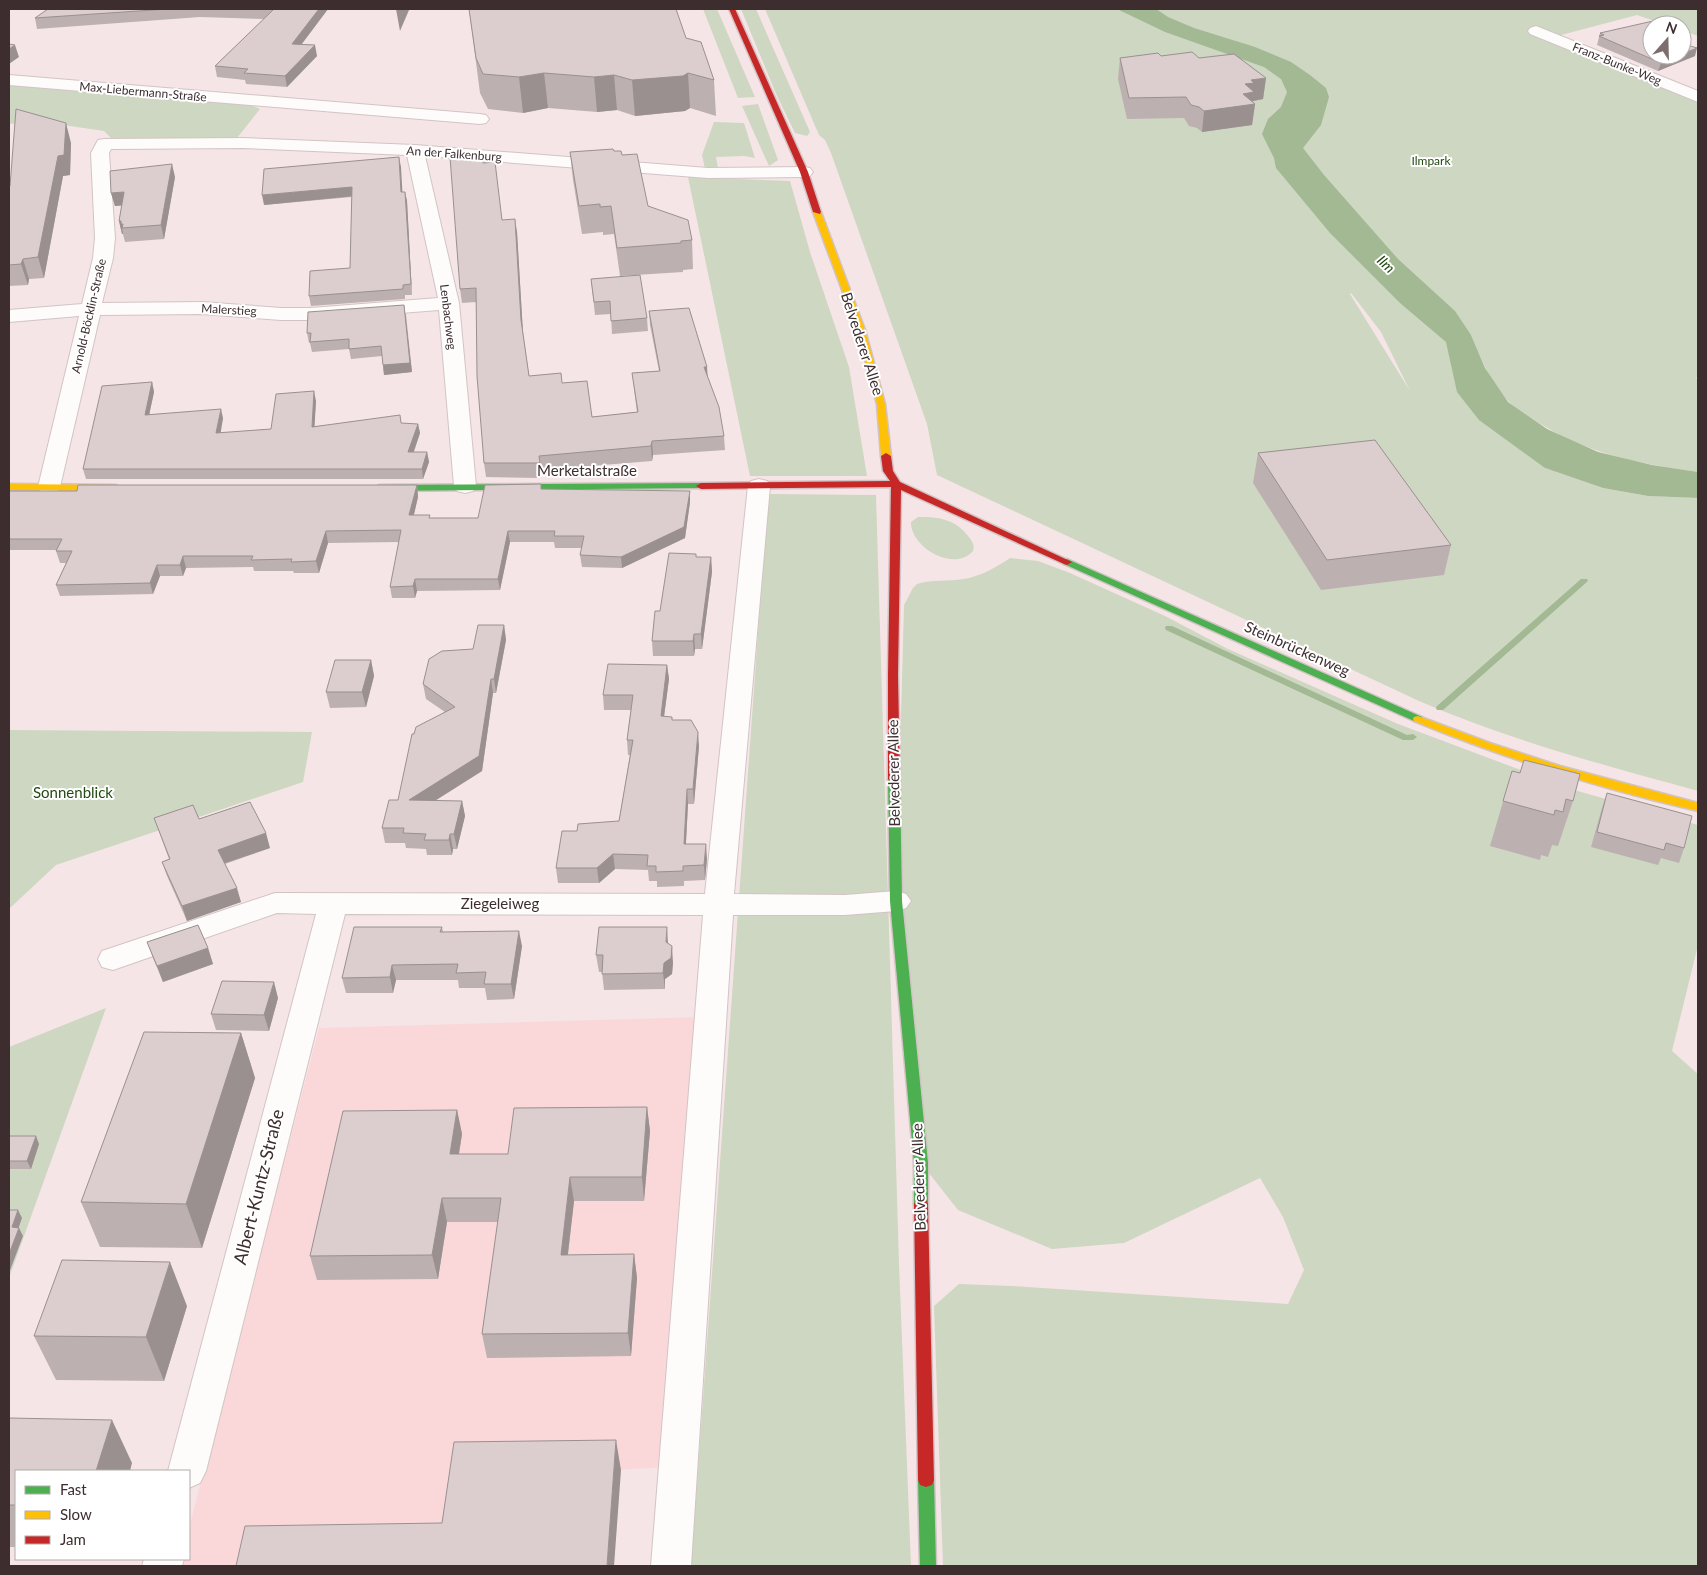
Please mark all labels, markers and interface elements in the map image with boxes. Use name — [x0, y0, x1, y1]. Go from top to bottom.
north arrow — [1642, 15, 1692, 65]
text: N — [1664, 17, 1680, 37]
street label: Franz-Bunke-Weg — [1570, 39, 1664, 88]
street label: Max-Liebermann-Straße — [79, 78, 207, 105]
street label: An der Falkenburg — [406, 143, 502, 164]
park label: Ilmpark — [1411, 153, 1451, 168]
water label: Ilm — [1374, 251, 1399, 276]
street label: Arnold-Böcklin-Straße — [68, 257, 109, 375]
street label: Lenbachweg — [437, 283, 460, 350]
street label: Belvederer Allee — [838, 290, 888, 398]
street label: Malerstieg — [201, 301, 257, 318]
street label: Merketalstraße — [537, 461, 637, 479]
street label: Steinbrückenweg — [1242, 617, 1353, 679]
street label: Belvederer Allee — [883, 719, 903, 827]
park label: Sonnenblick — [33, 783, 113, 801]
street label: Ziegeleiweg — [461, 894, 539, 912]
street label: Albert-Kuntz-Straße — [228, 1107, 288, 1267]
street label: Belvederer Allee — [907, 1123, 929, 1231]
legend — [15, 1470, 190, 1560]
text: Fast — [60, 1480, 87, 1498]
text: Slow — [60, 1505, 92, 1523]
text: Jam — [60, 1530, 86, 1548]

